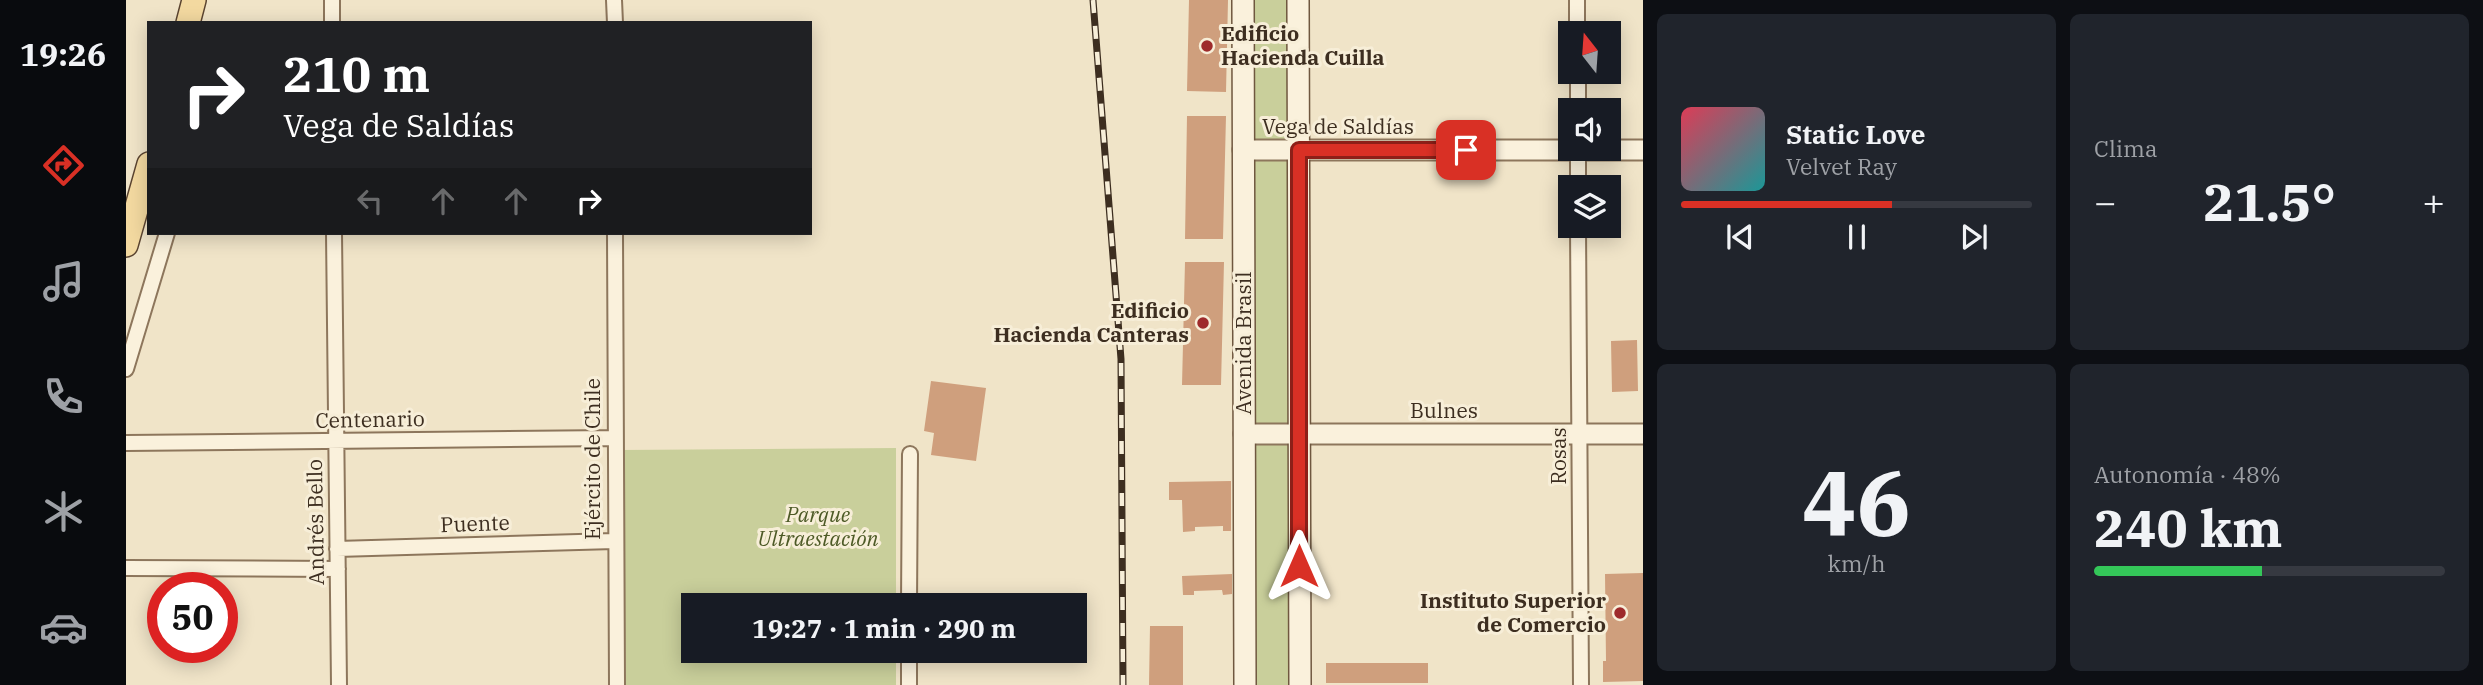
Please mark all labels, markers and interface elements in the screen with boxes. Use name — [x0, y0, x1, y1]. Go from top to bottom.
place label: Edificio Hacienda Cuilla — [1221, 19, 1385, 71]
north arrow — [1558, 21, 1620, 84]
map controls — [1558, 21, 1621, 238]
text: 19:26 — [20, 33, 106, 75]
marker: Edificio Hacienda Cuilla — [1199, 38, 1215, 54]
text: 210 m — [283, 42, 430, 105]
icon: right — [168, 49, 259, 140]
button: sound — [1558, 98, 1621, 161]
text: Vega de Saldías — [283, 104, 514, 146]
street label: Vega de Saldías — [1262, 112, 1414, 140]
text: Static Love — [1786, 117, 1925, 151]
pin — [1436, 120, 1496, 180]
icon: arrive — [1447, 131, 1485, 169]
text: Clima — [2094, 133, 2158, 163]
icon: directions — [39, 141, 88, 190]
text: Velvet Ray — [1786, 151, 1897, 181]
text: 21.5° — [2203, 168, 2336, 235]
button: layers — [1558, 175, 1621, 238]
text: − — [2094, 177, 2117, 226]
text: + — [2422, 177, 2445, 226]
icon: left — [351, 182, 389, 220]
icon: ahead — [424, 182, 462, 220]
icon: ahead — [497, 182, 535, 220]
icon: right — [570, 182, 608, 220]
icon: previous — [1721, 218, 1759, 256]
icon: pause — [1838, 218, 1876, 256]
icon: next — [1955, 218, 1993, 256]
icon: music — [39, 257, 88, 306]
street label: Avenida Brasil — [1229, 271, 1257, 415]
place label: Edificio Hacienda Canteras — [993, 296, 1189, 348]
marker: Edificio Hacienda Canteras — [1195, 315, 1211, 331]
icon: phone — [39, 372, 88, 421]
street label: Ejército de Chile — [578, 378, 606, 540]
street label: Bulnes — [1410, 396, 1478, 424]
street label: Centenario — [315, 404, 425, 434]
street label: Rosas — [1544, 427, 1572, 485]
text: 46 — [1802, 443, 1911, 561]
street label: Andrés Bello — [300, 459, 330, 585]
text: Autonomía · 48% — [2094, 459, 2281, 489]
icon: climate — [39, 487, 88, 536]
text: 240 km — [2094, 494, 2283, 561]
park label: Parque Ultraestación — [757, 500, 879, 552]
street label: Puente — [440, 508, 510, 538]
position arrow — [1262, 529, 1336, 603]
text: km/h — [1827, 548, 1886, 578]
speed limit sign: 50 — [147, 572, 238, 663]
place label: Instituto Superior de Comercio — [1420, 586, 1607, 638]
icon: car — [39, 603, 88, 652]
marker: Instituto Superior de Comercio — [1612, 605, 1628, 621]
text: 19:27 · 1 min · 290 m — [752, 611, 1016, 645]

